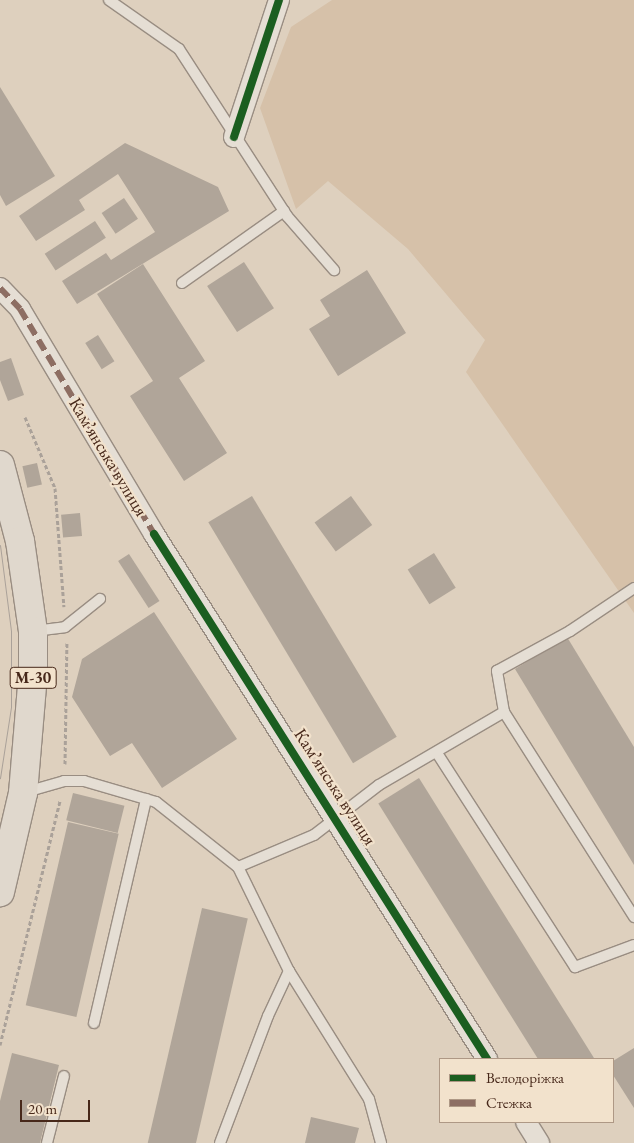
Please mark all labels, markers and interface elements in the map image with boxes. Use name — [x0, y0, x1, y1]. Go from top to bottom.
street label: Камʼянська вулиця — [64, 394, 152, 520]
road number: М-30 — [9, 664, 57, 691]
street label: Камʼянська вулиця — [289, 725, 381, 849]
legend — [439, 1058, 614, 1123]
text: Велодоріжка — [486, 1068, 564, 1087]
scale bar — [22, 1090, 92, 1122]
text: Стежка — [486, 1093, 532, 1112]
text: 20 m — [28, 1099, 57, 1118]

